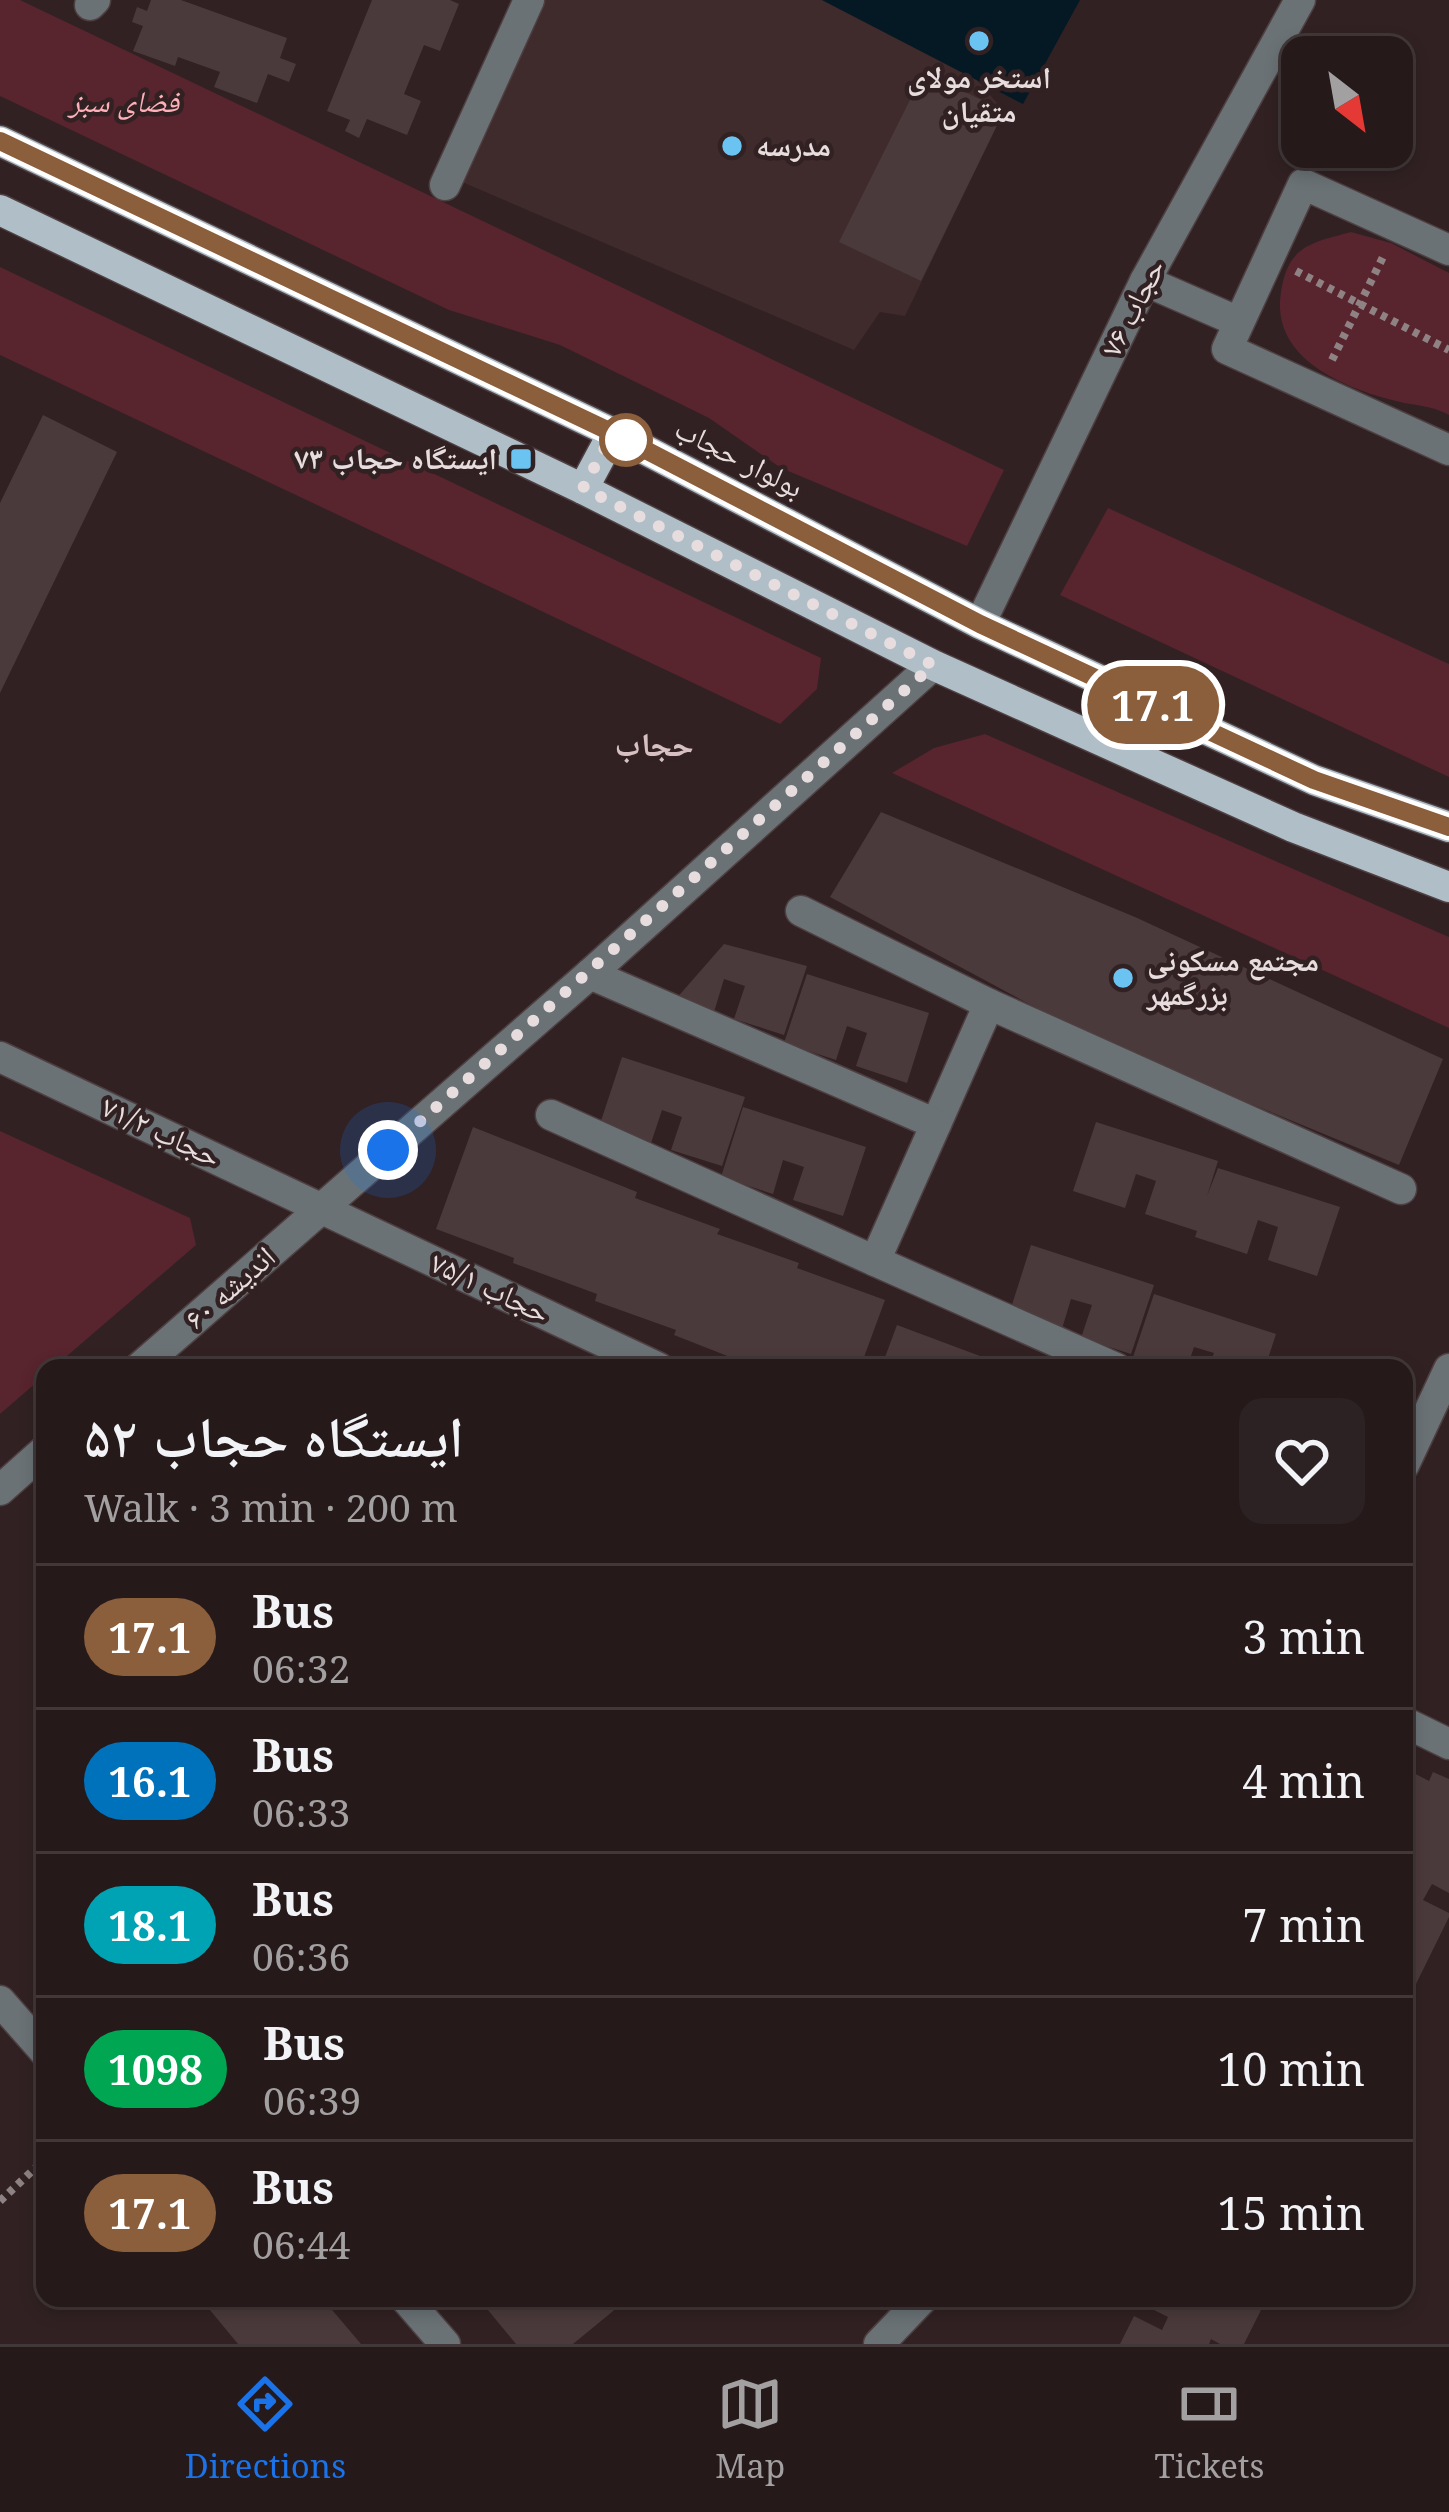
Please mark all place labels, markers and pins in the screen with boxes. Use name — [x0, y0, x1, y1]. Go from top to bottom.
marker: استخر مولای متقیان — [966, 28, 992, 54]
place label: استخر مولای متقیان — [907, 56, 1051, 131]
place label: مدرسه — [756, 124, 831, 165]
marker: مدرسه — [719, 133, 745, 159]
unlabelled marker — [601, 415, 651, 465]
place label: ایستگاه حجاب ۷۳ — [294, 437, 497, 478]
marker: ایستگاه حجاب ۷۳ — [508, 446, 534, 472]
place label: مجتمع مسکونی بزرگمهر — [1145, 939, 1319, 1014]
marker: مجتمع مسکونی بزرگمهر — [1110, 965, 1136, 991]

